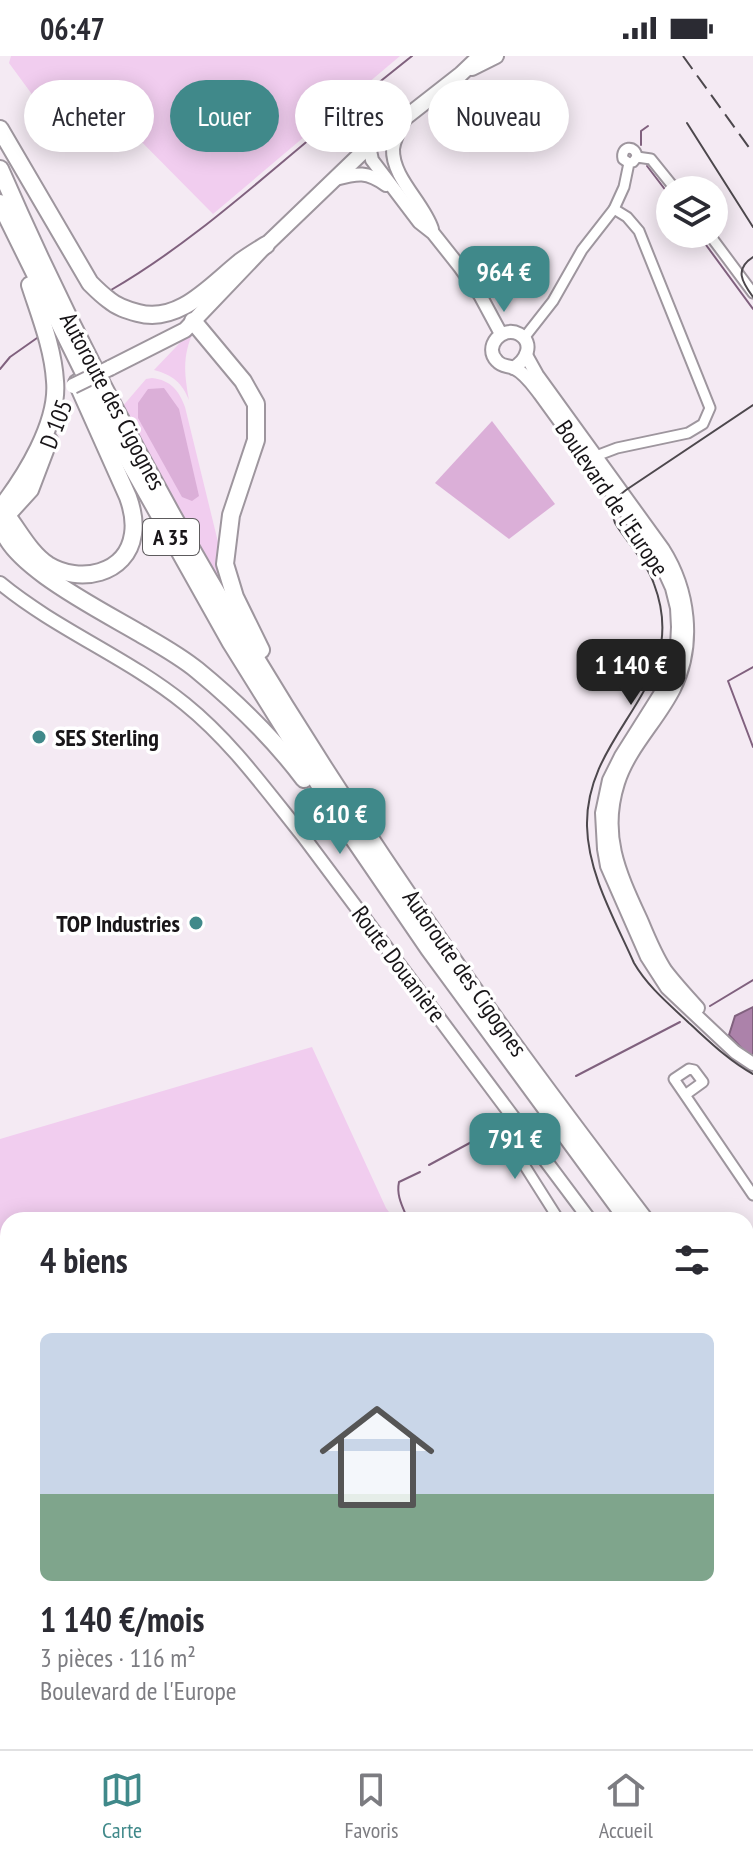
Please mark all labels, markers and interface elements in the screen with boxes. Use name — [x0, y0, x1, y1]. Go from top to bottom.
text: 06:47 — [40, 9, 105, 48]
chip: Acheter — [24, 80, 154, 152]
chip: Louer — [170, 80, 279, 152]
chip: Filtres — [295, 80, 412, 152]
chip: Nouveau — [428, 80, 569, 152]
map controls — [656, 176, 728, 248]
button: layers — [656, 176, 728, 248]
pin: 964 € — [448, 246, 560, 314]
text: 964 € — [476, 255, 532, 288]
street label: Autoroute des Cigognes — [53, 307, 173, 495]
street label: D 105 — [33, 395, 79, 453]
street label: Boulevard de l'Europe — [548, 414, 676, 582]
road number: A 35 — [143, 519, 199, 555]
pin: 1 140 € — [557, 639, 705, 707]
text: 1 140 € — [595, 648, 667, 681]
place label: SES Sterling — [55, 722, 159, 753]
marker: SES Sterling — [30, 728, 48, 746]
pin: 610 € — [284, 788, 396, 856]
text: 610 € — [312, 797, 368, 830]
street label: Autoroute des Cigognes — [396, 884, 534, 1062]
street label: Route Douanière — [345, 900, 453, 1028]
place label: TOP Industries — [56, 908, 180, 939]
marker: TOP Industries — [187, 914, 205, 932]
pin: 791 € — [459, 1113, 571, 1181]
text: 791 € — [487, 1122, 543, 1155]
text: 4 biens — [40, 1238, 128, 1282]
icon: filters — [670, 1238, 714, 1282]
icon: home — [305, 1385, 449, 1529]
text: 1 140 €/mois — [40, 1597, 204, 1641]
text: 3 pièces · 116 m² — [40, 1641, 196, 1674]
text: Boulevard de l'Europe — [40, 1674, 237, 1707]
tab: Carte — [100, 1768, 144, 1844]
tab: Favoris — [344, 1768, 399, 1844]
tab: Accueil — [599, 1768, 653, 1844]

